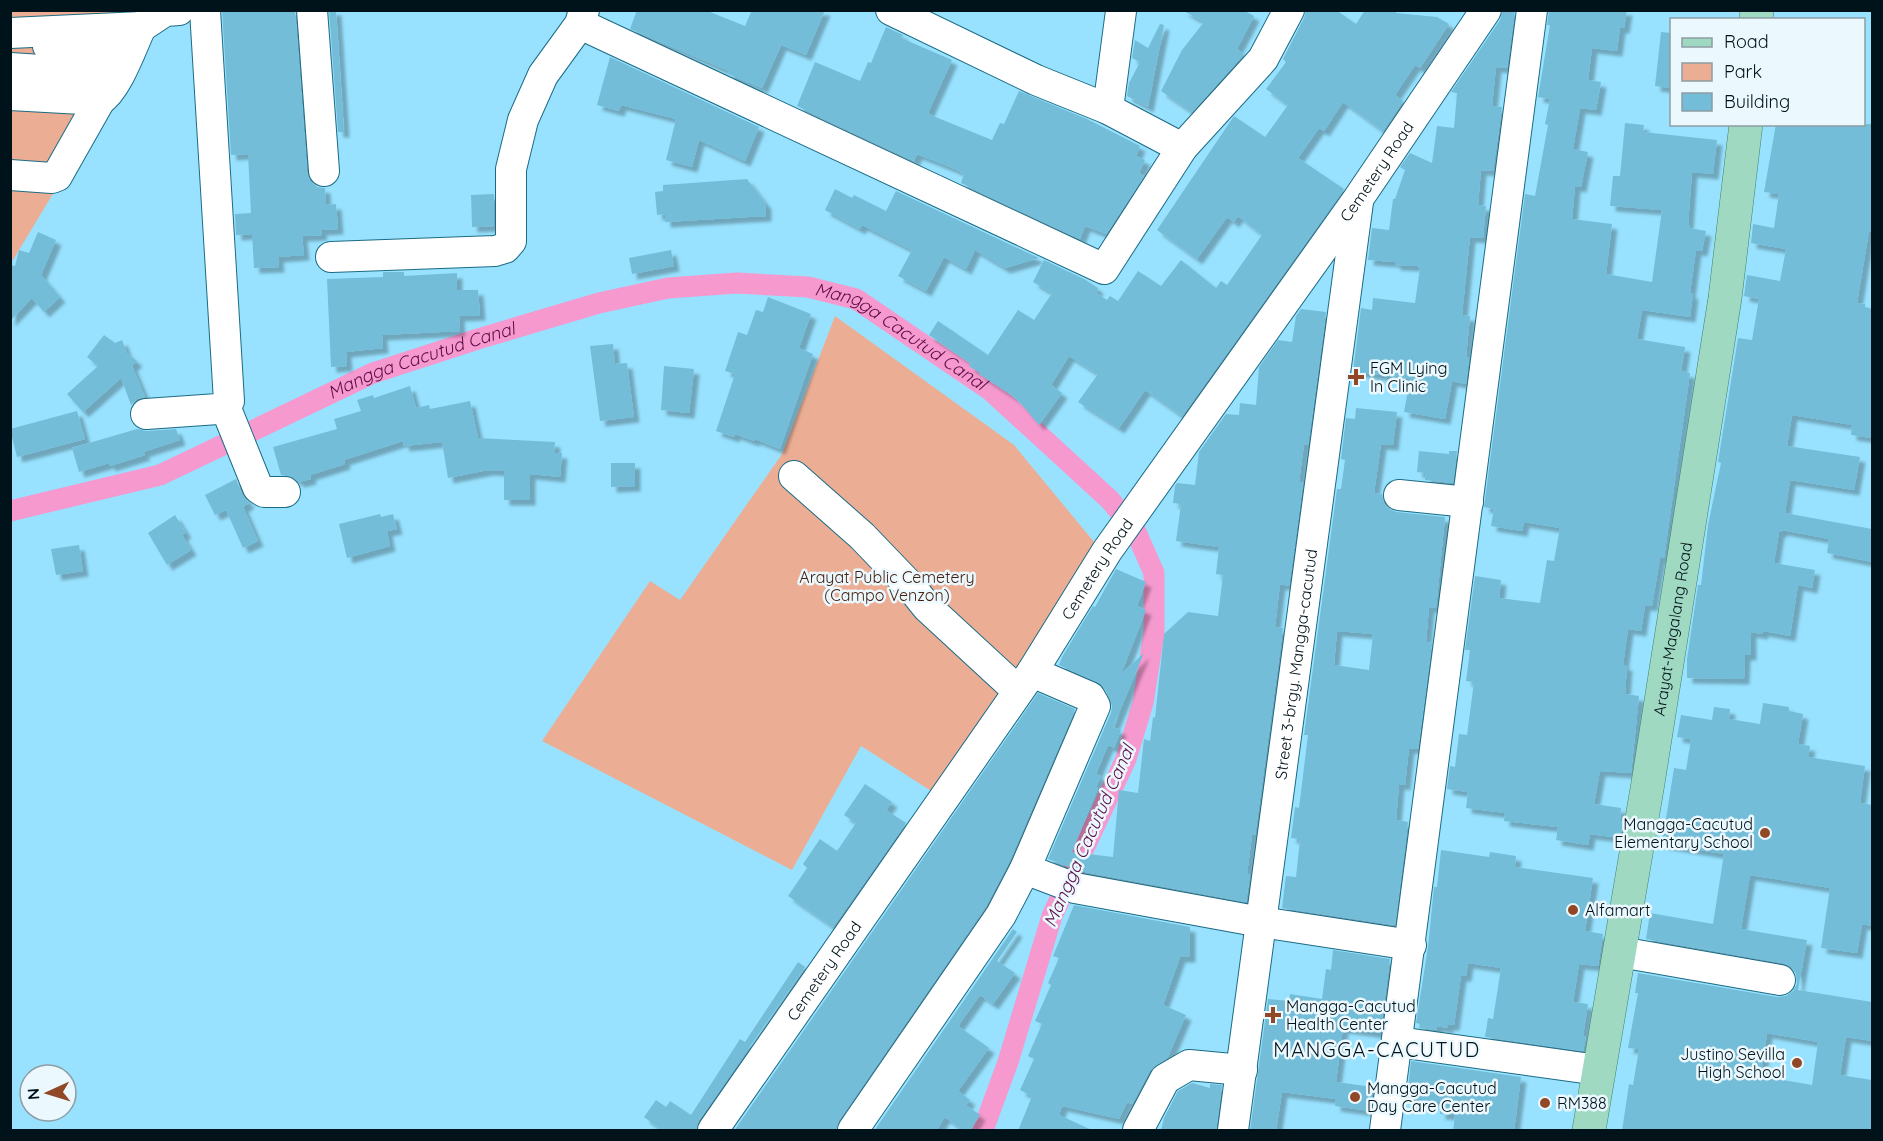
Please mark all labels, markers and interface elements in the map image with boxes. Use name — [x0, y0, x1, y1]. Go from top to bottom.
legend — [1670, 18, 1865, 126]
text: Road — [1724, 30, 1769, 53]
text: Park — [1724, 60, 1762, 83]
text: Building — [1724, 90, 1790, 113]
street label: Cemetery Road — [1335, 118, 1418, 225]
water label: Mangga Cacutud Canal — [813, 277, 993, 396]
water label: Mangga Cacutud Canal — [324, 316, 519, 404]
place label: FGM Lying In Clinic — [1370, 358, 1448, 396]
marker: FGM Lying In Clinic — [1347, 368, 1365, 386]
street label: Cemetery Road — [1057, 514, 1137, 623]
street label: Arayat-Magalang Road — [1649, 541, 1696, 717]
street label: Street 3-brgy. Mangga-cacutud — [1270, 548, 1321, 781]
park label: Arayat Public Cemetery (Campo Venzon) — [799, 567, 975, 605]
water label: Mangga Cacutud Canal — [1038, 739, 1140, 930]
place label: Mangga-Cacutud Elementary School — [1614, 814, 1753, 852]
marker: Mangga-Cacutud Elementary School — [1758, 826, 1772, 840]
place label: Alfamart — [1585, 900, 1650, 920]
marker: Alfamart — [1566, 903, 1580, 917]
street label: Cemetery Road — [782, 917, 865, 1024]
place label: Mangga-Cacutud Health Center — [1286, 996, 1416, 1034]
marker: Mangga-Cacutud Health Center — [1264, 1006, 1282, 1024]
district label: MANGGA-CACUTUD — [1273, 1037, 1481, 1062]
place label: Justino Sevilla High School — [1680, 1044, 1785, 1082]
marker: Justino Sevilla High School — [1790, 1056, 1804, 1070]
north arrow — [18, 1063, 78, 1123]
place label: Mangga-Cacutud Day Care Center — [1367, 1078, 1497, 1116]
text: N — [23, 1087, 43, 1101]
marker: Mangga-Cacutud Day Care Center — [1348, 1090, 1362, 1104]
place label: RM388 — [1557, 1093, 1607, 1113]
marker: RM388 — [1538, 1096, 1552, 1110]

